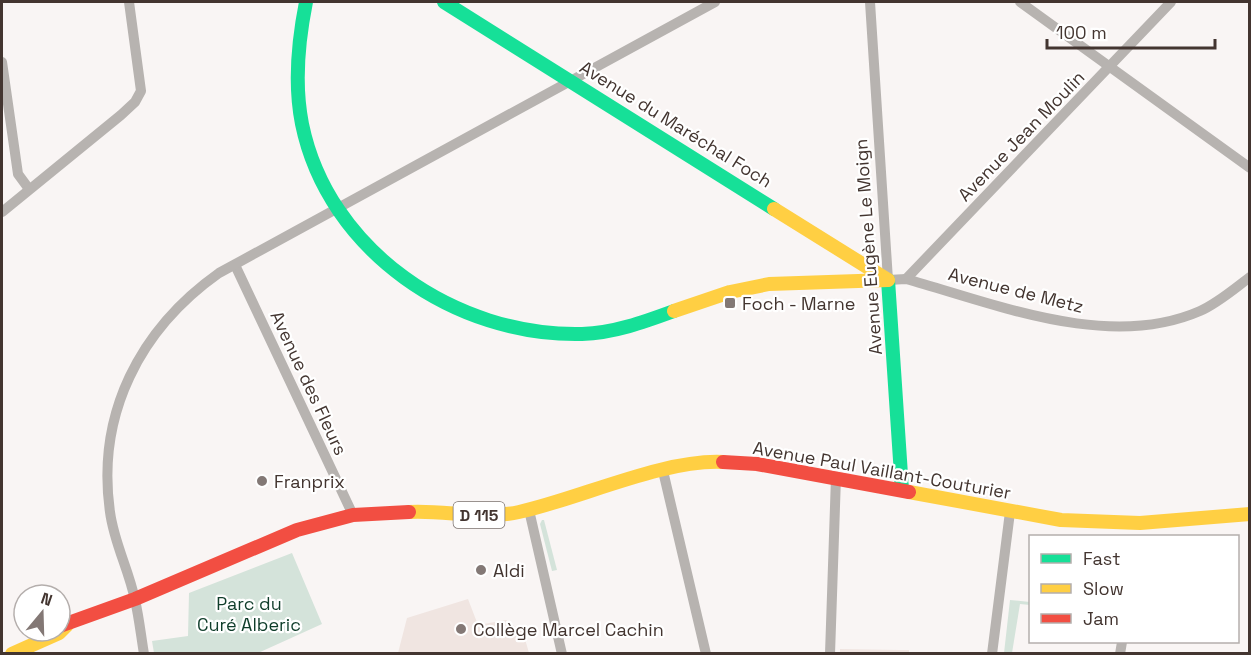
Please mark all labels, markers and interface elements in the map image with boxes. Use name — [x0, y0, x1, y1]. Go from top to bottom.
scale bar — [1047, 12, 1215, 50]
text: 100 m — [1056, 21, 1107, 44]
street label: Avenue du Maréchal Foch — [576, 55, 776, 193]
street label: Avenue Jean Moulin — [953, 66, 1089, 206]
street label: Avenue Eugène Le Moign — [849, 138, 887, 356]
street label: Avenue de Metz — [946, 262, 1086, 318]
place label: Foch - Marne — [742, 292, 855, 315]
marker: Foch - Marne — [723, 296, 737, 310]
street label: Avenue des Fleurs — [266, 307, 352, 459]
street label: Avenue Paul Vaillant-Couturier — [751, 436, 1013, 504]
place label: Franprix — [274, 470, 345, 493]
marker: Franprix — [255, 474, 269, 488]
road number: D 115 — [454, 502, 504, 528]
legend — [1029, 535, 1239, 643]
text: Fast — [1083, 547, 1120, 570]
place label: Aldi — [493, 559, 525, 582]
marker: Aldi — [474, 563, 488, 577]
text: Slow — [1083, 577, 1124, 600]
north arrow — [12, 583, 72, 643]
text: N — [38, 588, 55, 611]
park label: Parc du Curé Alberic — [197, 592, 301, 636]
text: Jam — [1083, 607, 1119, 630]
place label: Collège Marcel Cachin — [473, 618, 664, 641]
marker: Collège Marcel Cachin — [454, 622, 468, 636]

